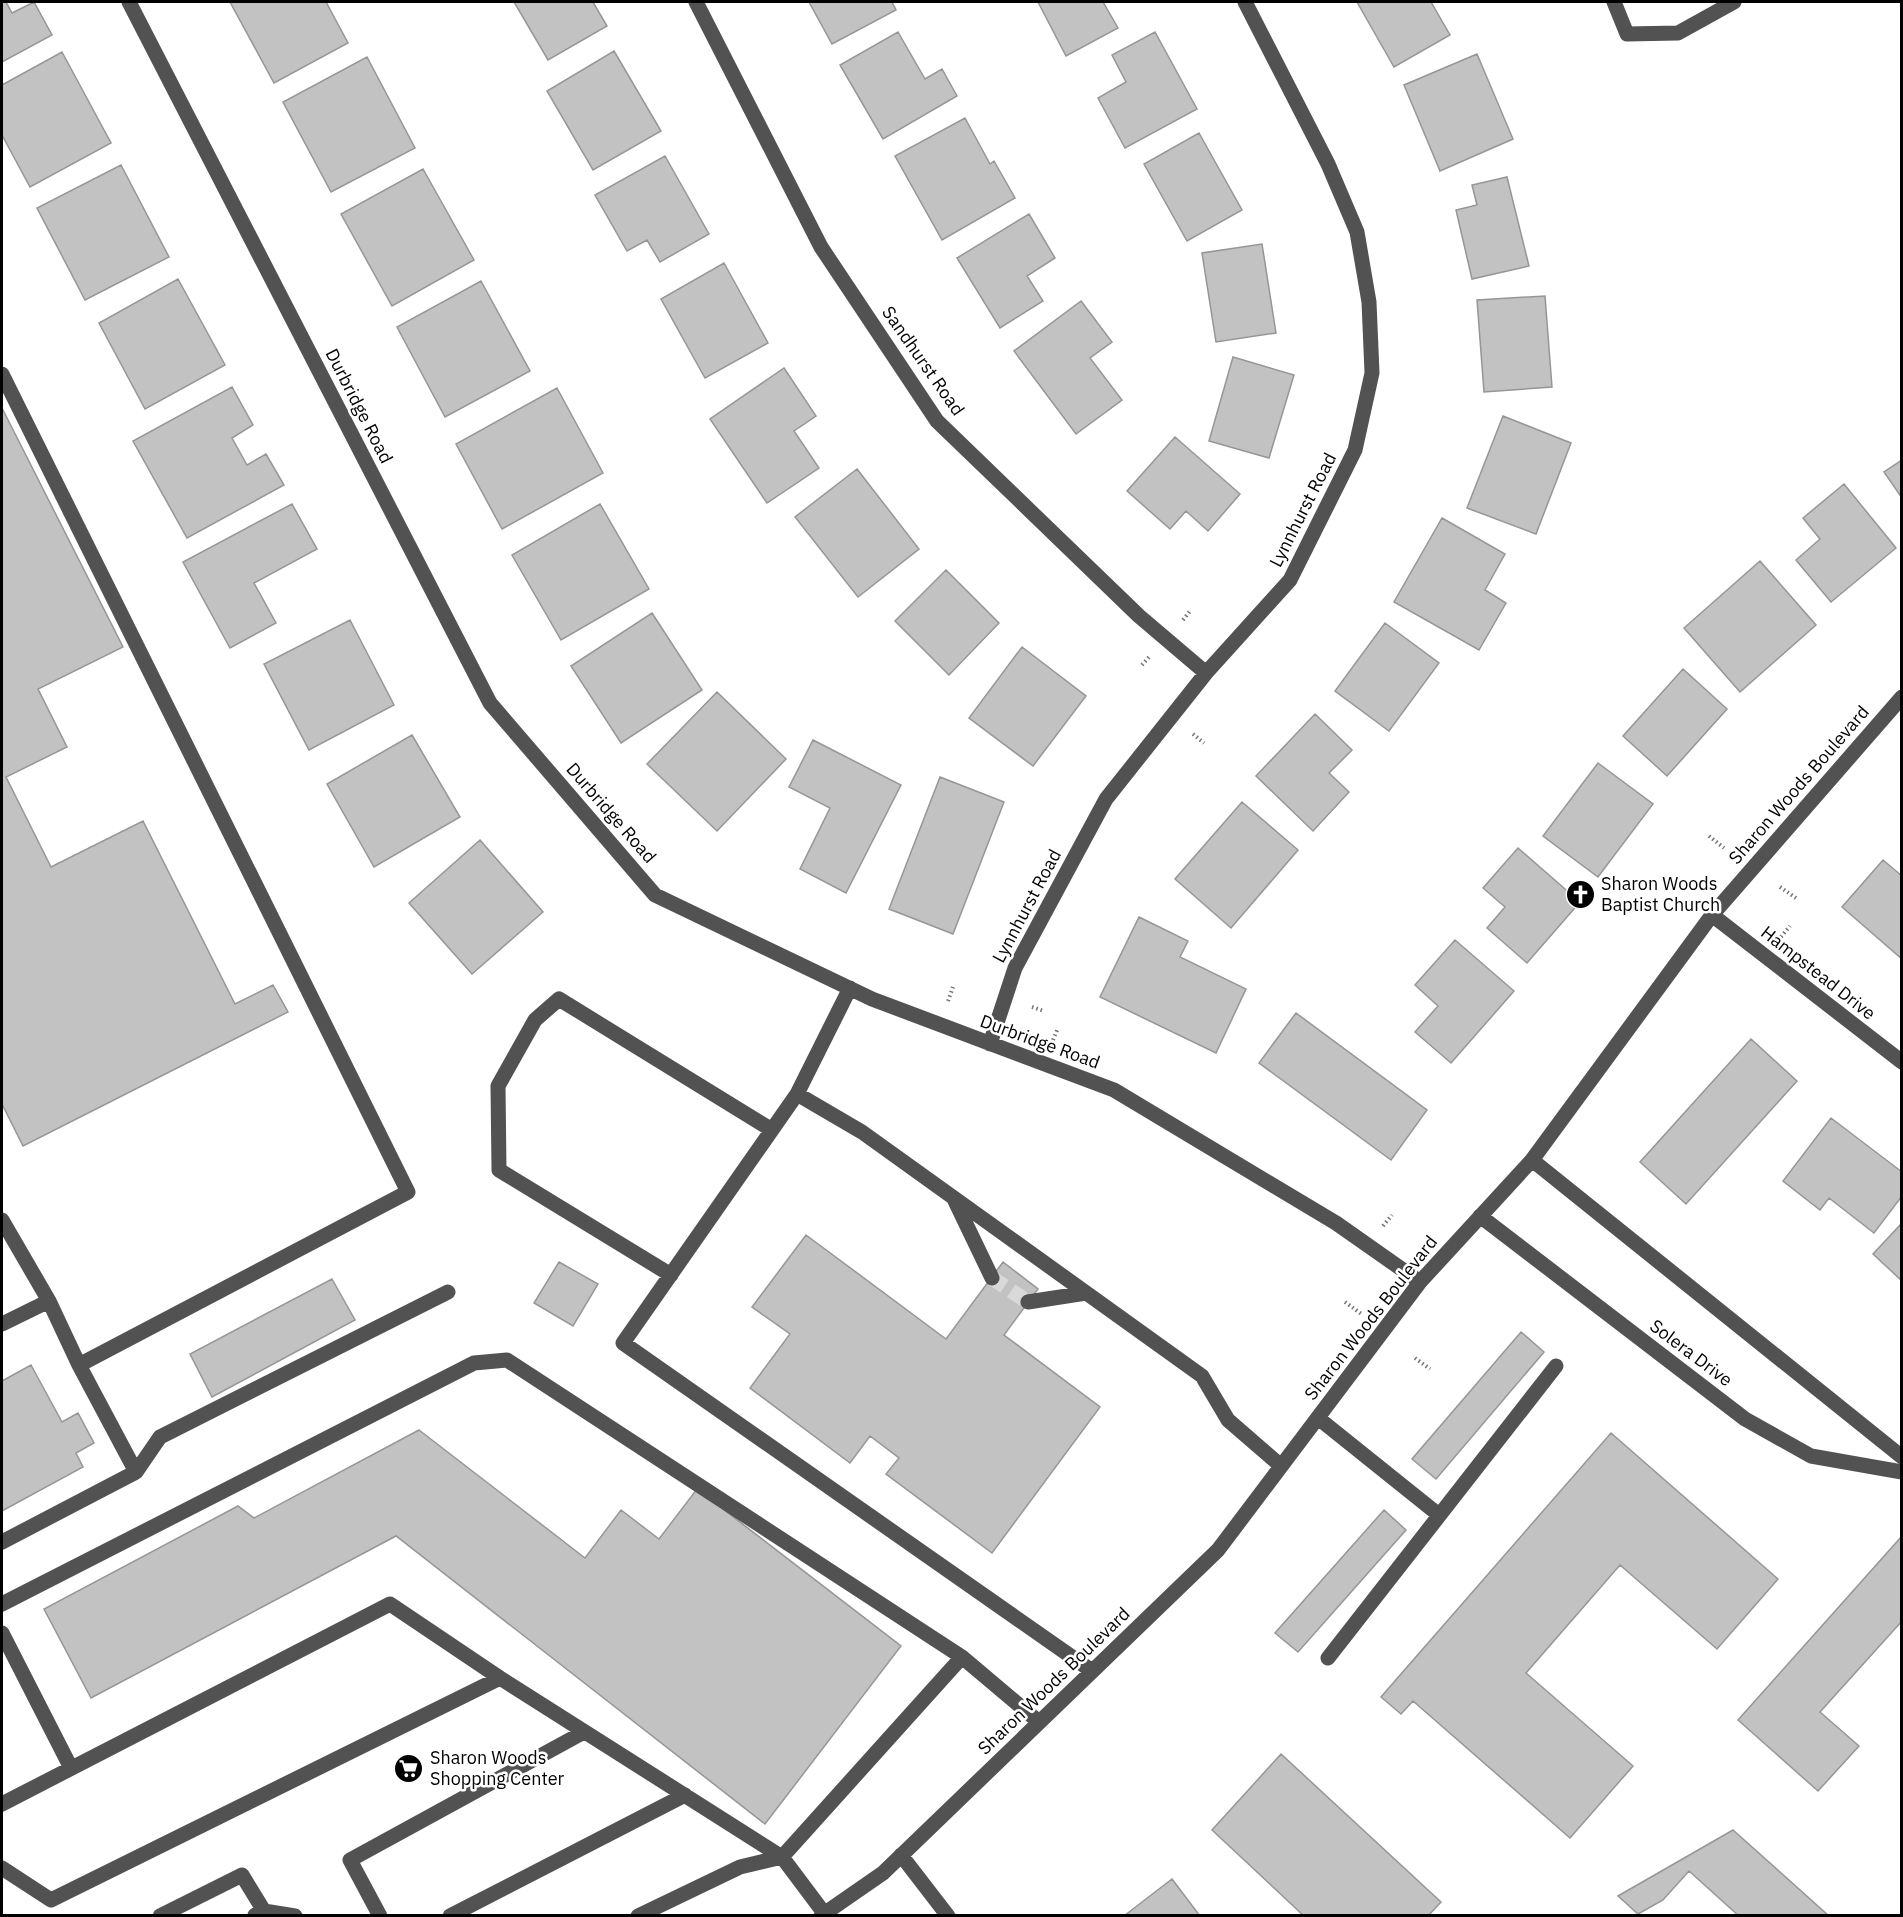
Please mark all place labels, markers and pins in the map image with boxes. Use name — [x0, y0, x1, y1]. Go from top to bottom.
place label: Sharon Woods Baptist Church — [1601, 872, 1720, 916]
church icon: Sharon Woods Baptist Church — [1564, 878, 1596, 910]
place label: Sharon Woods Shopping Center — [430, 1746, 565, 1790]
supermarket icon: Sharon Woods Shopping Center — [393, 1752, 425, 1784]

